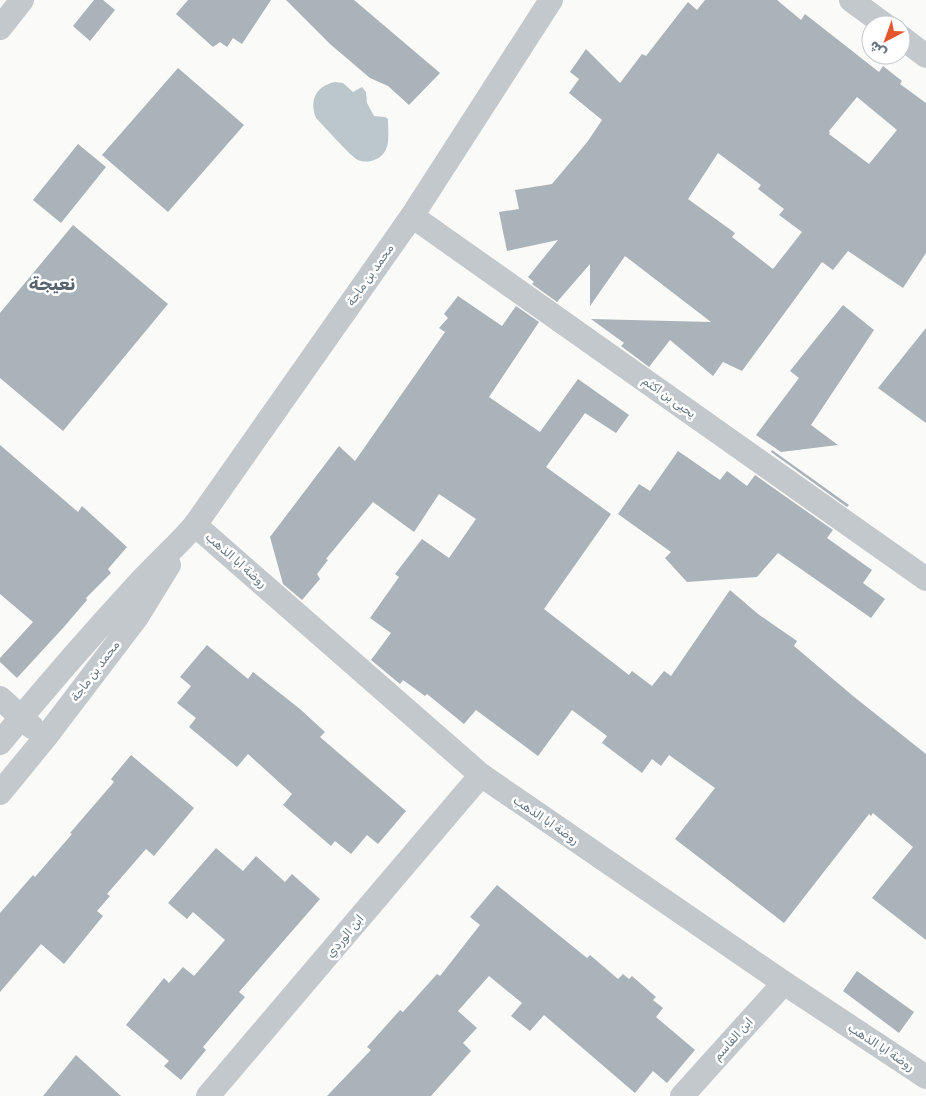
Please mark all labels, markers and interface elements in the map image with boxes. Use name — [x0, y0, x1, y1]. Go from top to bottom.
north arrow — [861, 15, 911, 65]
text: ش — [865, 37, 890, 62]
street label: محمد بن ماجة — [344, 241, 397, 309]
district label: نعيجة — [29, 273, 75, 295]
street label: يحيى بن اكثم — [639, 373, 698, 421]
street label: روضة ابا الذهب — [202, 530, 269, 591]
street label: محمد بن ماجة — [68, 638, 122, 704]
street label: روضة ابا الذهب — [510, 793, 582, 848]
street label: ابن الوردي — [323, 912, 368, 961]
street label: ابن القاسم — [710, 1015, 757, 1064]
street label: روضة ابا الذهب — [845, 1020, 917, 1074]

